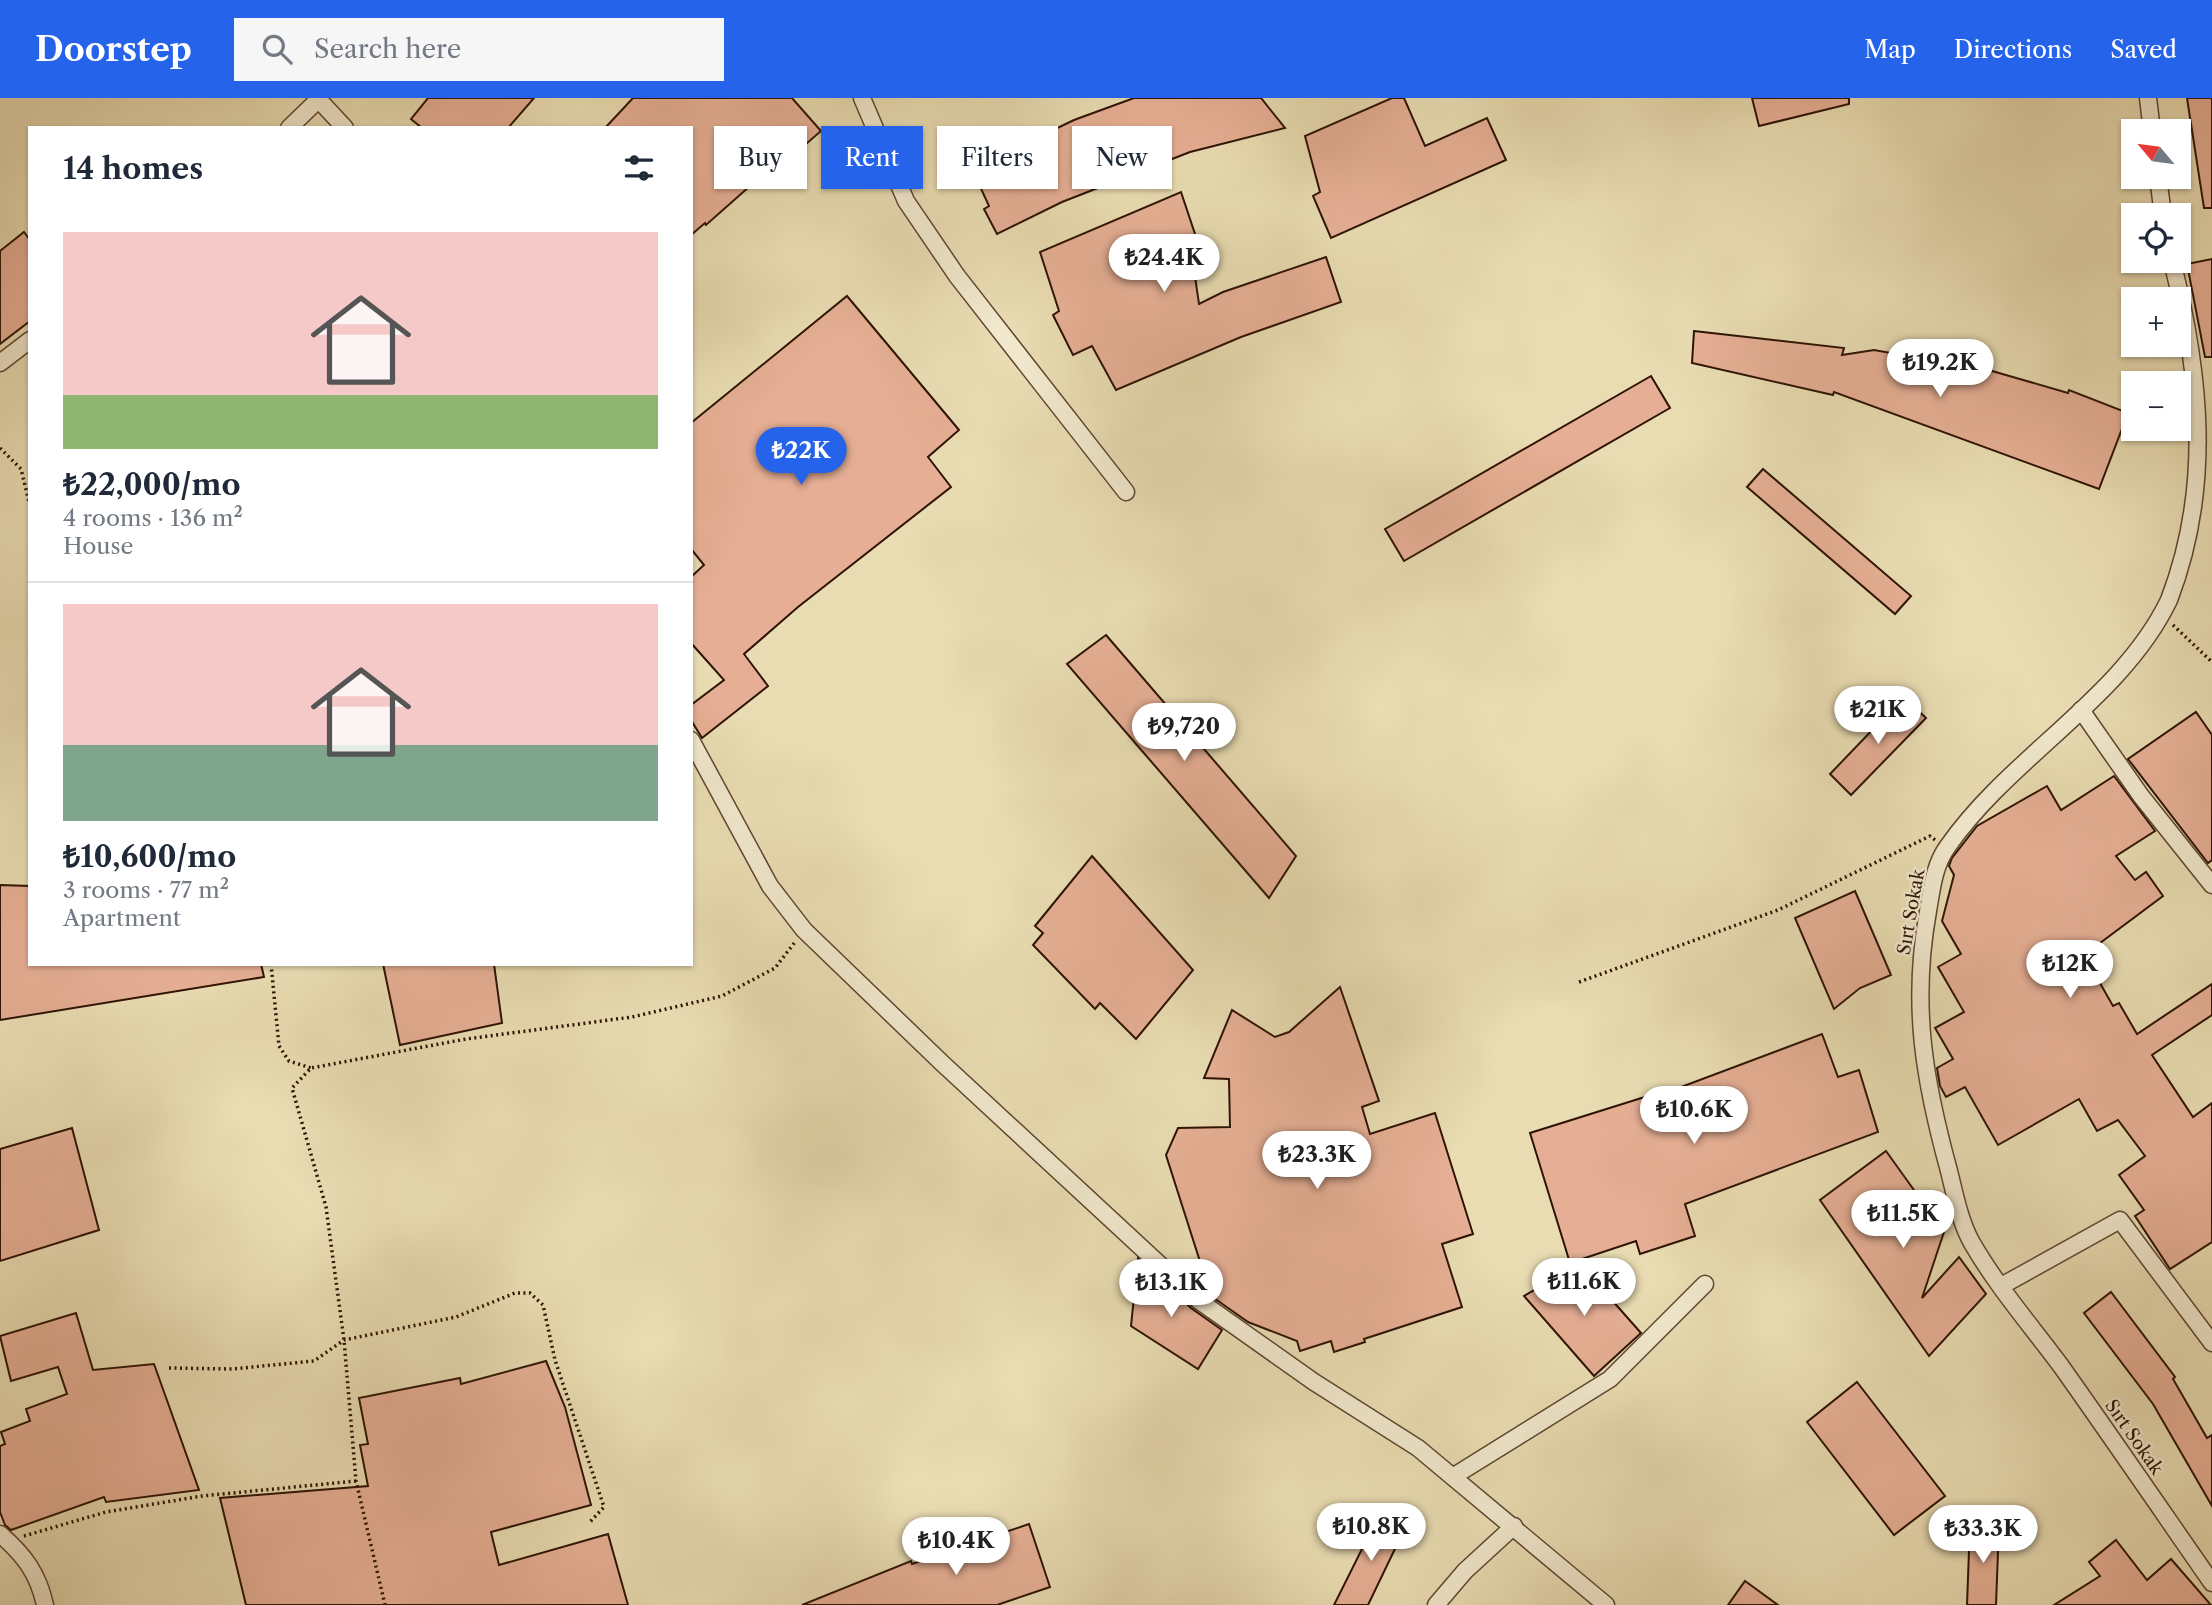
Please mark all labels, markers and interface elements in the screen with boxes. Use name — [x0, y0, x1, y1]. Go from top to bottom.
search box — [234, 18, 724, 81]
text: Doorstep — [35, 29, 192, 70]
icon: search — [258, 30, 296, 68]
text: Search here — [314, 33, 461, 65]
text: Map — [1864, 35, 1916, 64]
text: Directions — [1954, 35, 2072, 64]
text: Saved — [2110, 35, 2177, 64]
north arrow — [2121, 119, 2191, 189]
map controls — [2121, 119, 2191, 441]
chip: Buy — [714, 126, 807, 189]
chip: Rent — [821, 126, 923, 189]
chip: Filters — [937, 126, 1058, 189]
chip: New — [1072, 126, 1172, 189]
icon: filters — [620, 149, 658, 187]
text: 14 homes — [63, 150, 203, 187]
button: locate — [2121, 203, 2191, 273]
pin: ₺24.4K — [1107, 234, 1221, 294]
text: ₺24.4K — [1125, 243, 1203, 271]
icon: home — [298, 277, 424, 403]
button: + — [2121, 287, 2191, 357]
pin: ₺19.2K — [1883, 340, 1997, 399]
text: ₺19.2K — [1903, 348, 1977, 376]
button: − — [2121, 371, 2191, 441]
pin: ₺22K — [760, 428, 842, 487]
text: ₺22K — [772, 436, 830, 464]
text: ₺22,000/mo — [63, 466, 241, 503]
text: 4 rooms · 136 m² — [63, 504, 243, 532]
text: House — [63, 532, 133, 560]
icon: home — [298, 649, 424, 775]
pin: ₺21K — [1837, 686, 1919, 746]
text: ₺21K — [1850, 695, 1906, 723]
pin: ₺9,720 — [1127, 704, 1241, 763]
text: ₺9,720 — [1148, 712, 1220, 740]
text: ₺10,600/mo — [63, 838, 236, 875]
street label: Sırt Sokak — [1893, 866, 1930, 957]
text: 3 rooms · 77 m² — [63, 876, 229, 904]
text: Apartment — [63, 904, 181, 932]
pin: ₺12K — [2029, 940, 2111, 1000]
text: ₺12K — [2042, 949, 2098, 977]
pin: ₺10.6K — [1637, 1086, 1751, 1146]
text: ₺10.6K — [1656, 1095, 1732, 1123]
pin: ₺23.3K — [1260, 1132, 1374, 1191]
text: ₺23.3K — [1278, 1140, 1356, 1168]
pin: ₺11.5K — [1846, 1190, 1960, 1250]
text: ₺11.5K — [1867, 1199, 1939, 1227]
pin: ₺11.6K — [1527, 1258, 1641, 1318]
pin: ₺13.1K — [1114, 1260, 1228, 1319]
text: ₺11.6K — [1548, 1267, 1620, 1295]
text: ₺13.1K — [1135, 1268, 1207, 1296]
street label: Sırt Sokak — [2100, 1395, 2169, 1480]
pin: ₺10.8K — [1314, 1504, 1428, 1563]
pin: ₺33.3K — [1926, 1506, 2040, 1565]
text: ₺10.8K — [1333, 1512, 1409, 1540]
text: ₺33.3K — [1945, 1514, 2021, 1542]
pin: ₺10.4K — [899, 1518, 1013, 1577]
text: ₺10.4K — [918, 1526, 994, 1554]

